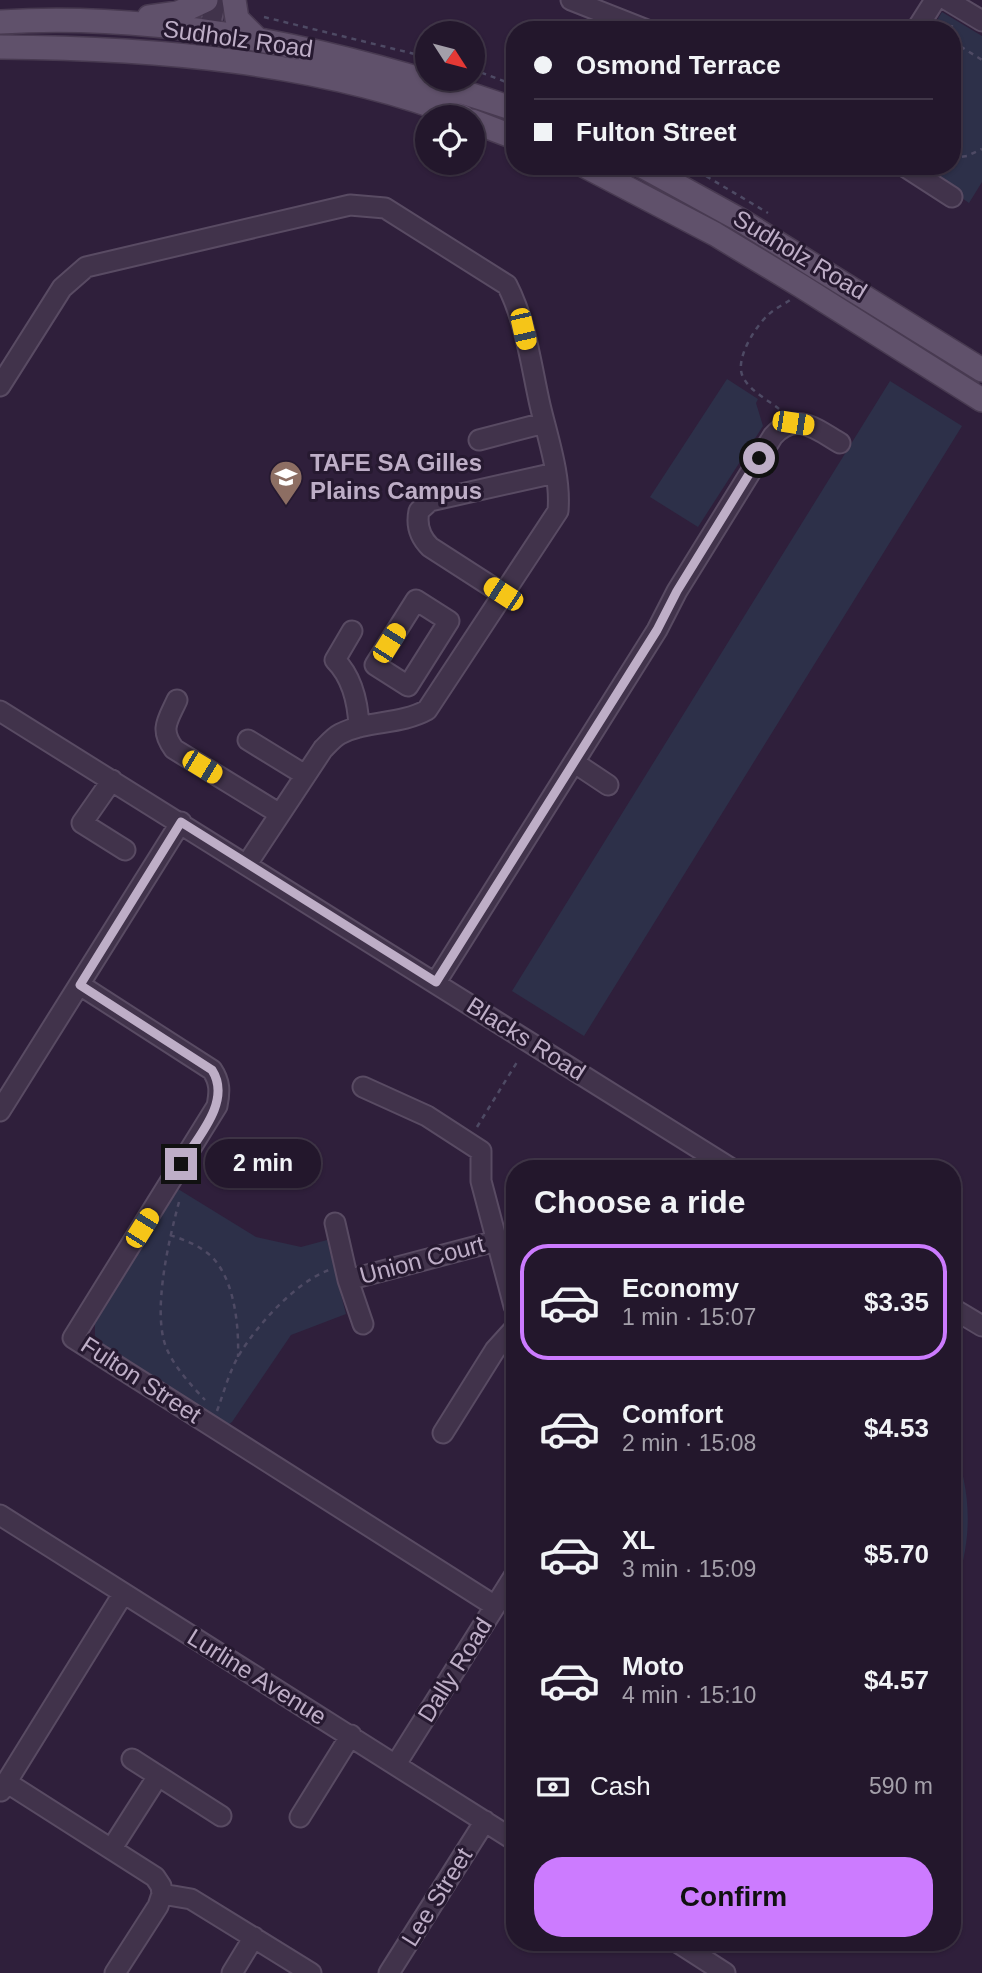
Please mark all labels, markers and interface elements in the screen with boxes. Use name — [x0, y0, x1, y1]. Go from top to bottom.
street label: Sudholz Road — [162, 15, 315, 62]
north arrow — [415, 21, 485, 91]
map controls — [415, 21, 485, 175]
text: Osmond Terrace — [576, 50, 781, 80]
button: locate — [415, 105, 485, 175]
text: Fulton Street — [576, 117, 736, 147]
street label: Sudholz Road — [729, 204, 872, 305]
car — [509, 306, 538, 352]
car — [771, 409, 816, 437]
route start — [743, 442, 775, 474]
place label: TAFE SA Gilles Plains Campus — [310, 449, 482, 504]
school or university icon: TAFE SA Gilles Plains Campus — [267, 458, 305, 507]
car — [480, 574, 527, 614]
car — [369, 620, 410, 666]
car — [179, 747, 226, 787]
street label: Blacks Road — [462, 991, 591, 1086]
callout: 2 min — [206, 1140, 321, 1188]
route end — [165, 1148, 197, 1180]
text: 2 min — [233, 1150, 293, 1176]
text: Choose a ride — [534, 1184, 746, 1220]
car — [122, 1205, 163, 1251]
street label: Union Court — [357, 1230, 488, 1289]
icon: car — [538, 1271, 601, 1334]
text: Economy — [622, 1273, 739, 1303]
text: $3.35 — [864, 1287, 929, 1317]
text: 1 min · 15:07 — [622, 1304, 756, 1330]
street label: Fulton Street — [76, 1331, 207, 1428]
icon: car — [538, 1397, 601, 1460]
text: Comfort — [622, 1399, 723, 1429]
text: $4.53 — [864, 1413, 929, 1443]
text: 2 min · 15:08 — [622, 1430, 756, 1456]
icon: car — [538, 1523, 601, 1586]
text: XL — [622, 1525, 655, 1555]
text: $5.70 — [864, 1539, 929, 1569]
text: 3 min · 15:09 — [622, 1556, 756, 1582]
street label: Dally Road — [412, 1613, 497, 1727]
street label: Lurline Avenue — [183, 1623, 332, 1730]
icon: car — [538, 1649, 601, 1712]
text: Moto — [622, 1651, 684, 1681]
text: $4.57 — [864, 1665, 929, 1695]
text: 4 min · 15:10 — [622, 1682, 756, 1708]
icon: cash — [534, 1768, 572, 1806]
text: Cash — [590, 1771, 651, 1801]
text: 590 m — [869, 1773, 933, 1799]
street label: Lee Street — [396, 1842, 478, 1951]
button: Confirm — [534, 1857, 933, 1937]

